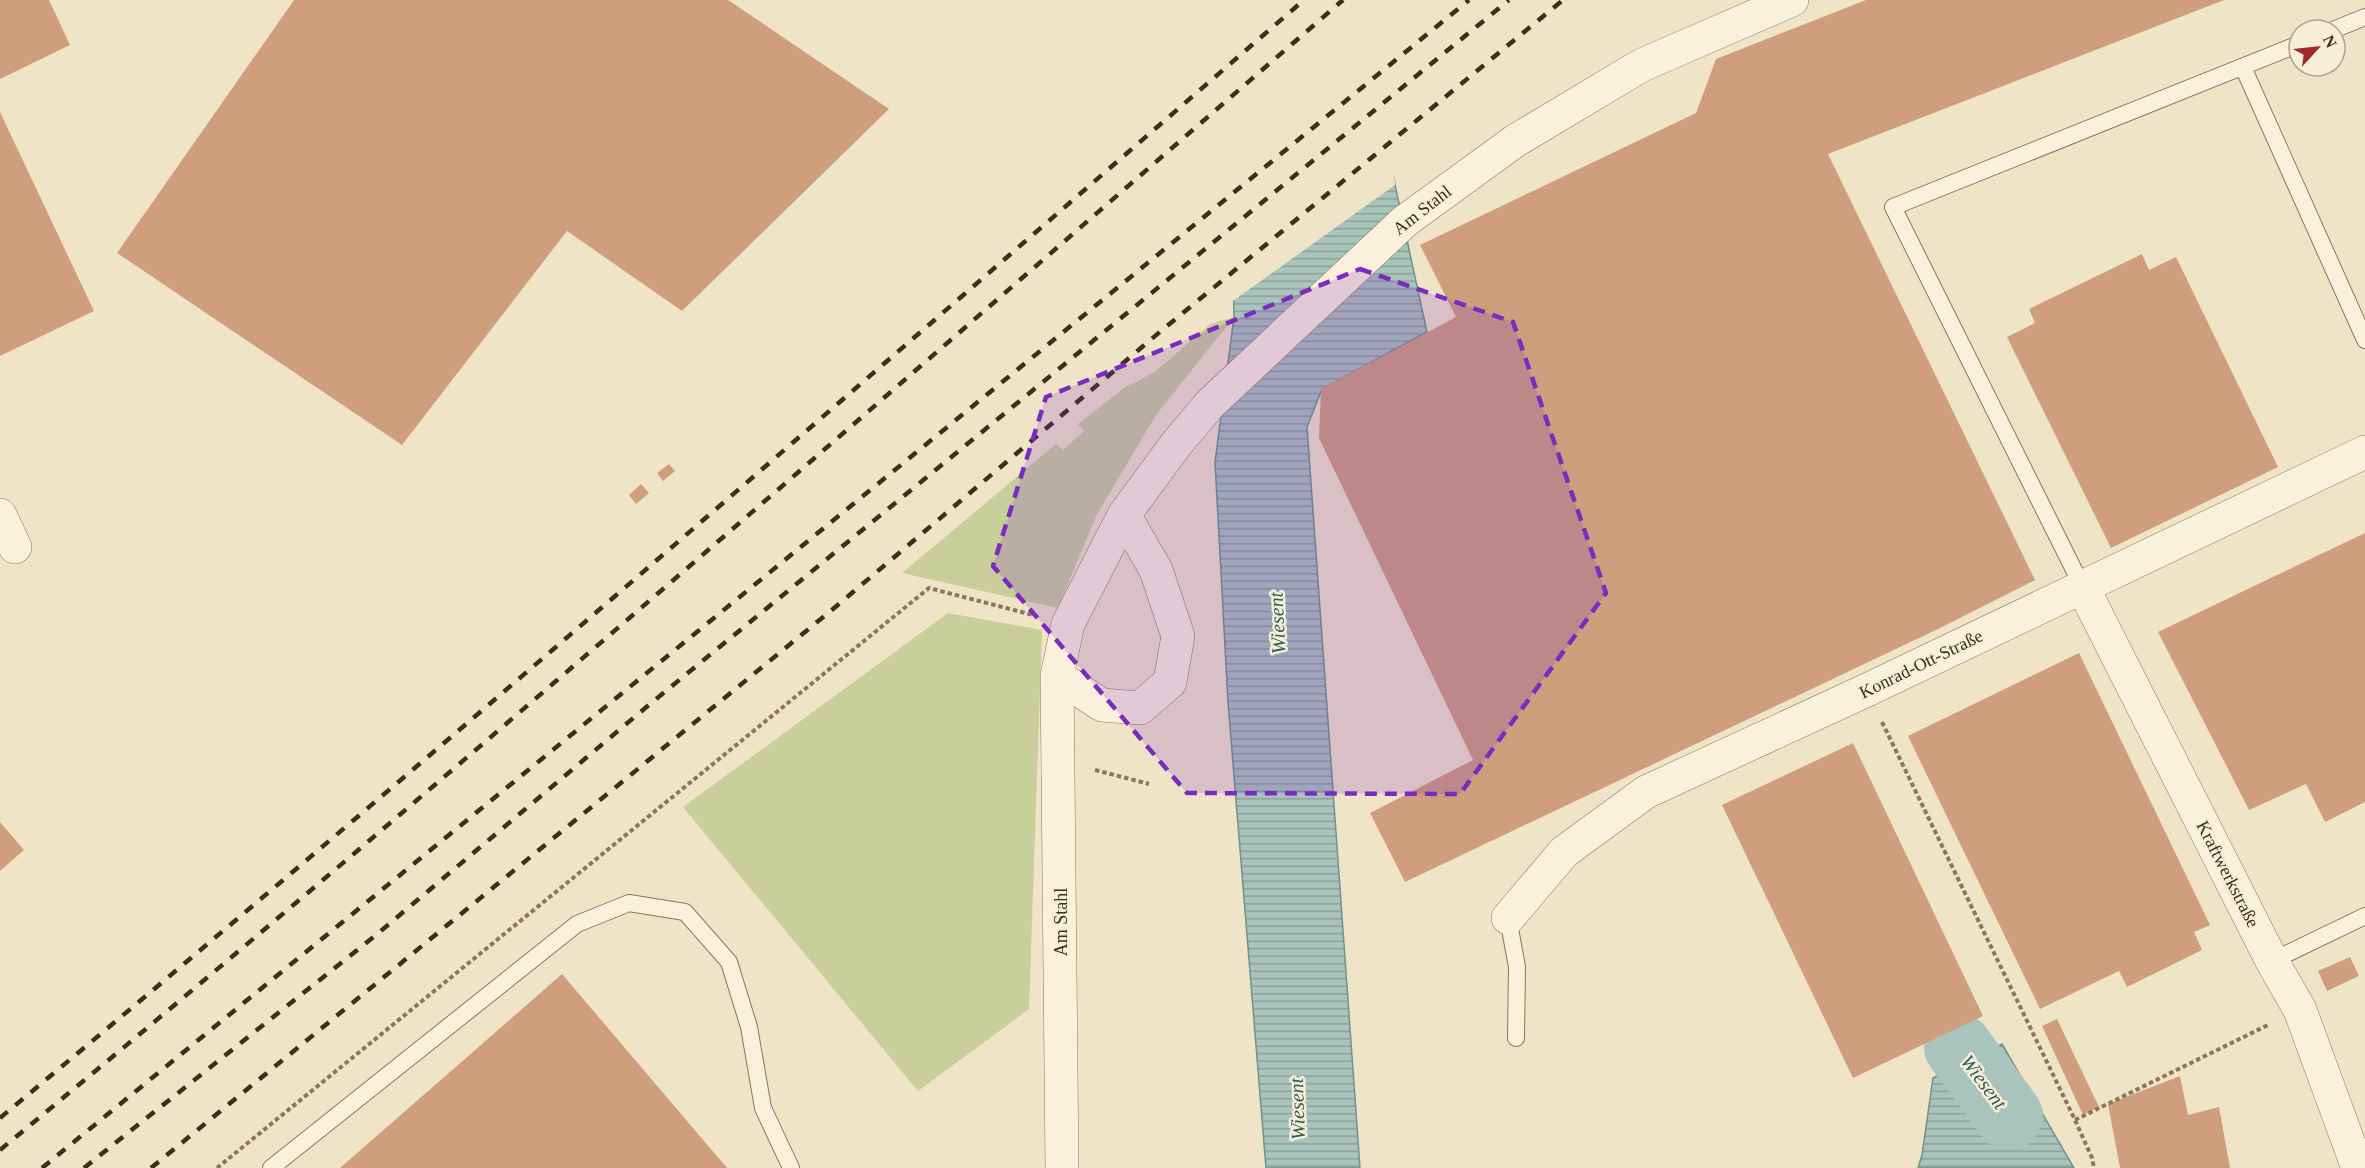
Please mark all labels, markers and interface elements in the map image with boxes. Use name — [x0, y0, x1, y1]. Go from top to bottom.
north arrow — [2287, 18, 2347, 78]
text: N — [2320, 32, 2340, 51]
street label: Am Stahl — [1389, 181, 1455, 239]
water label: Wiesent — [1264, 591, 1290, 655]
street label: Konrad-Ott-Straße — [1856, 625, 1986, 703]
street label: Kraftwerkstraße — [2193, 817, 2263, 931]
street label: Am Stahl — [1051, 888, 1071, 956]
water label: Wiesent — [1956, 1051, 2012, 1114]
water label: Wiesent — [1285, 1077, 1309, 1140]

